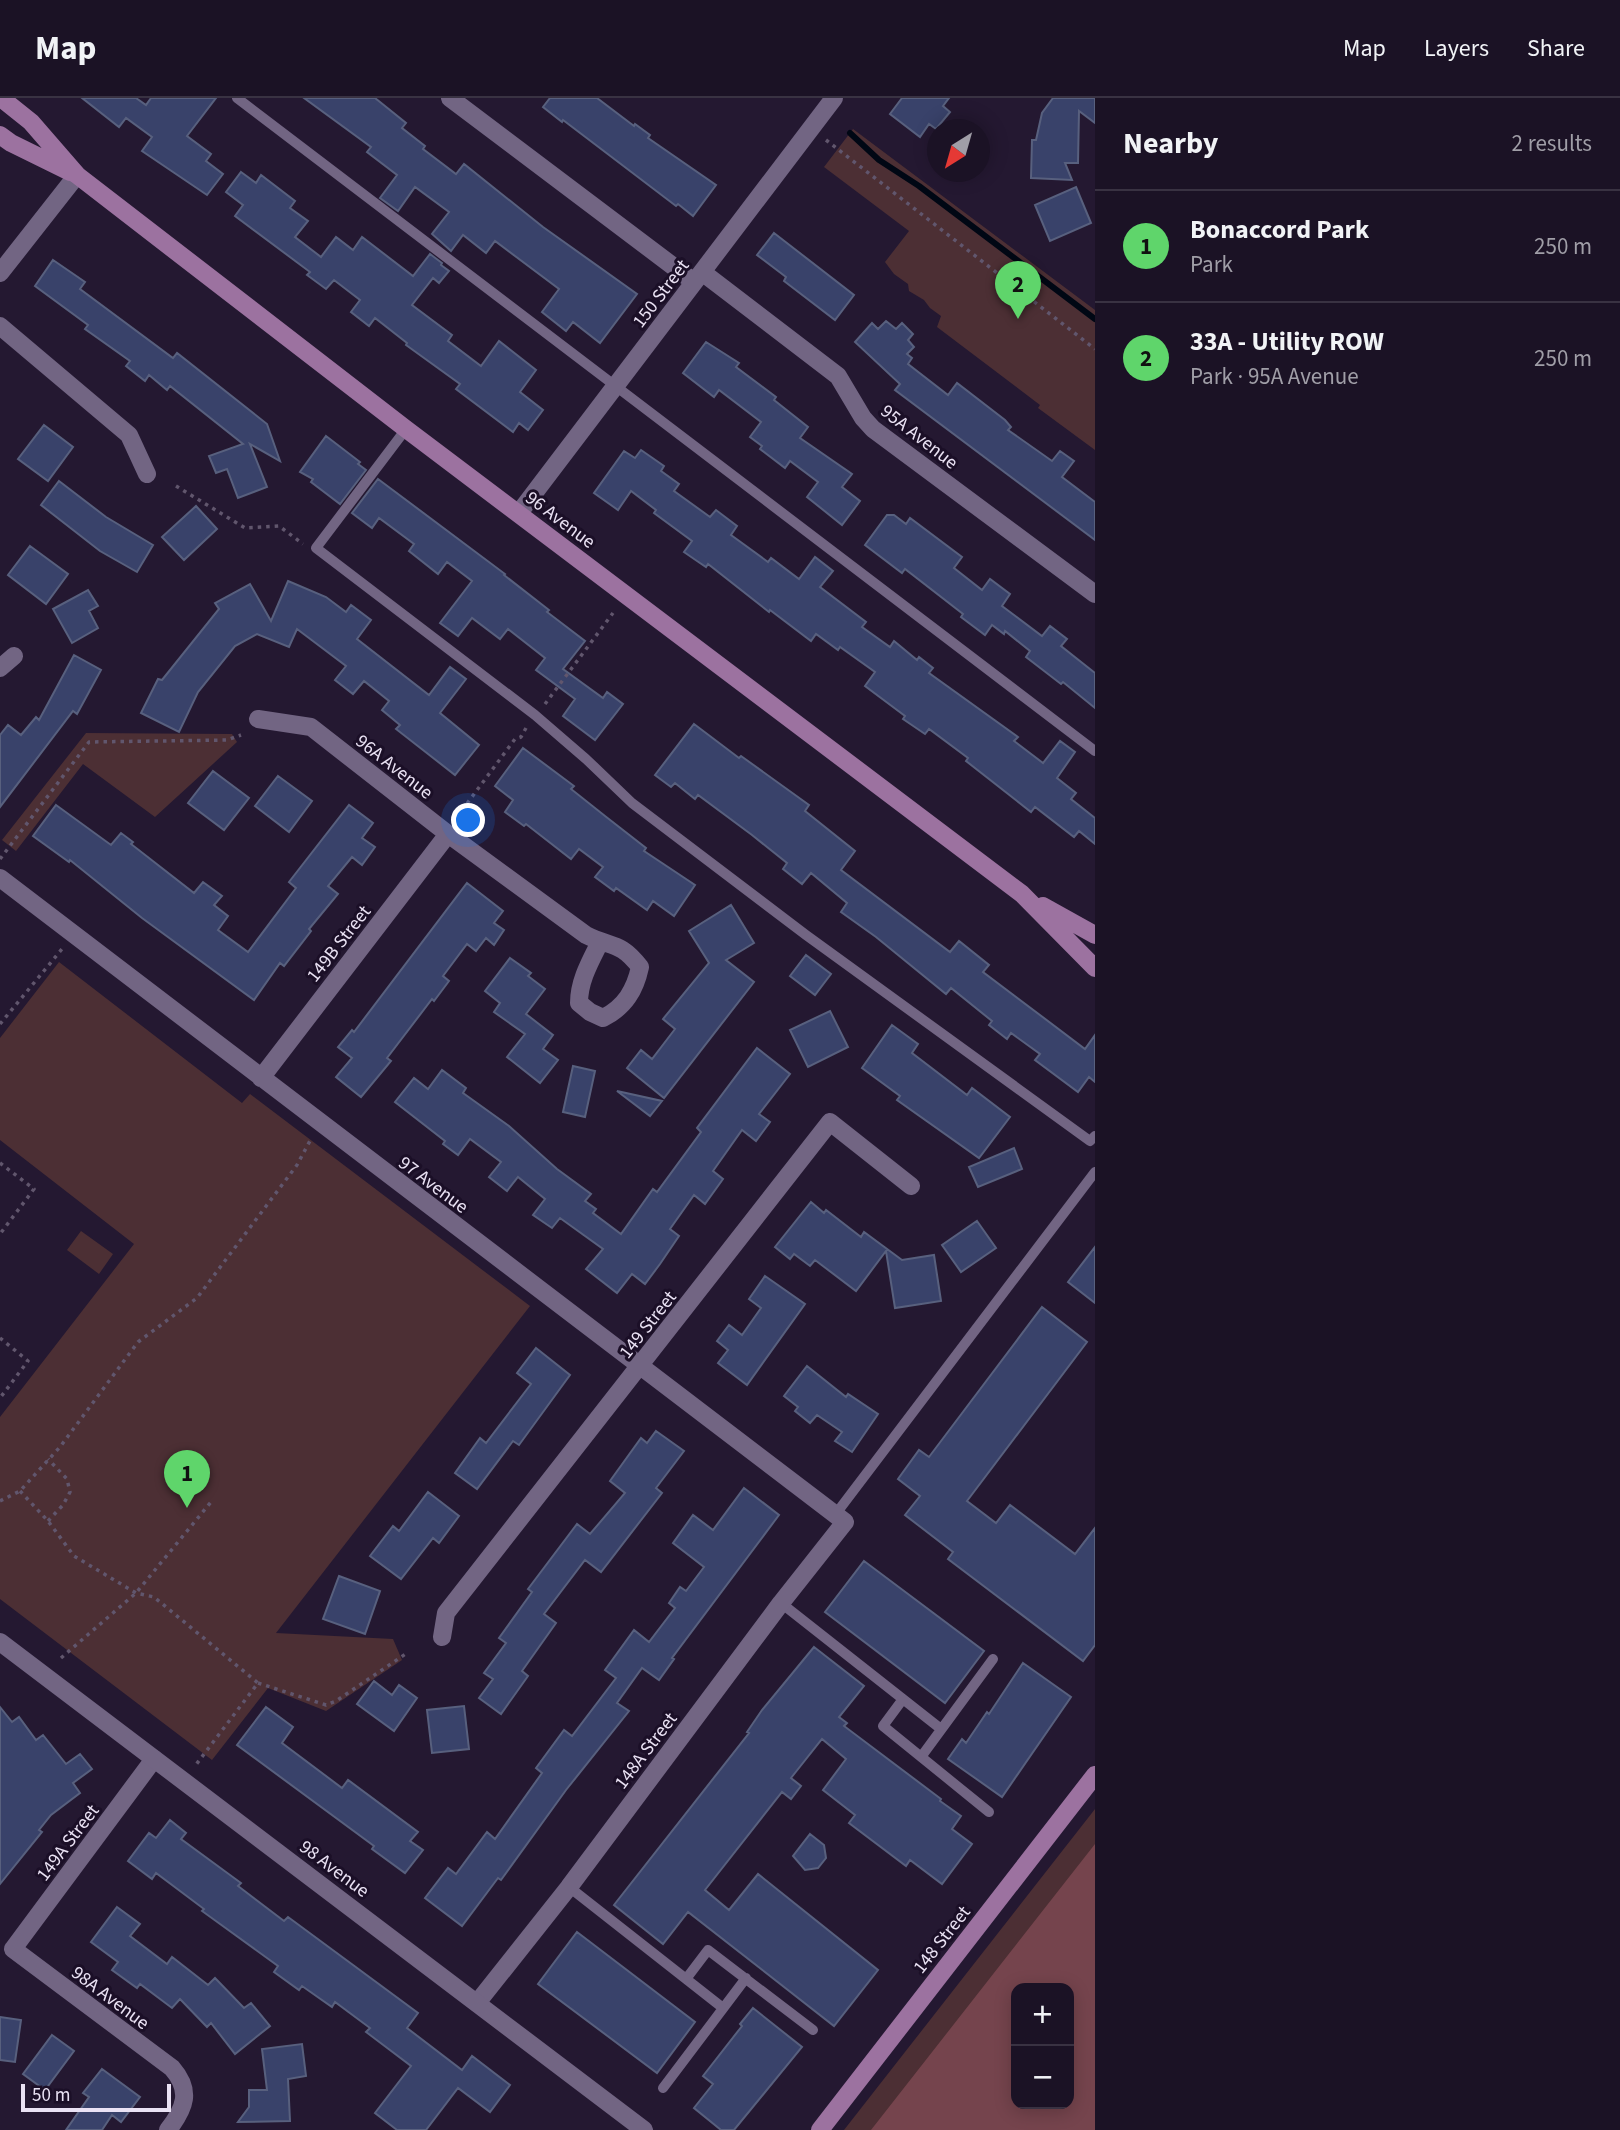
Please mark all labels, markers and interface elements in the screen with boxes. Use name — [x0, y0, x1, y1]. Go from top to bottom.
text: Map — [35, 25, 96, 72]
text: Map — [1343, 31, 1386, 66]
text: Layers — [1424, 31, 1489, 66]
text: Share — [1527, 31, 1585, 66]
north arrow — [927, 119, 990, 182]
text: Nearby — [1123, 122, 1218, 165]
text: 2 results — [1512, 127, 1592, 160]
text: Bonaccord Park — [1190, 211, 1369, 248]
text: 1 — [1140, 230, 1152, 263]
text: 250 m — [1534, 230, 1592, 263]
text: Park — [1190, 248, 1233, 281]
street label: 150 Street — [626, 253, 696, 334]
pin: 2 — [995, 261, 1041, 319]
text: 33A - Utility ROW — [1190, 323, 1384, 360]
text: 2 — [1140, 342, 1152, 375]
text: 250 m — [1534, 342, 1592, 375]
text: Park · 95A Avenue — [1190, 360, 1359, 393]
street label: 95A Avenue — [875, 398, 963, 476]
street label: 96 Avenue — [520, 485, 601, 555]
street label: 96A Avenue — [350, 728, 438, 806]
your location — [451, 803, 485, 837]
street label: 149B Street — [301, 899, 378, 988]
street label: 97 Avenue — [393, 1150, 474, 1220]
street label: 149 Street — [613, 1285, 684, 1365]
pin: 1 — [164, 1450, 210, 1508]
street label: 148A Street — [608, 1706, 684, 1795]
street label: 149A Street — [30, 1798, 106, 1887]
street label: 98 Avenue — [294, 1834, 375, 1904]
street label: 148 Street — [907, 1900, 978, 1980]
street label: 98A Avenue — [65, 1960, 155, 2037]
map controls — [1011, 1983, 1074, 2109]
button: + — [1011, 1983, 1074, 2046]
button: − — [1011, 2046, 1074, 2109]
scale bar — [21, 2081, 172, 2113]
text: 50 m — [32, 2082, 70, 2109]

